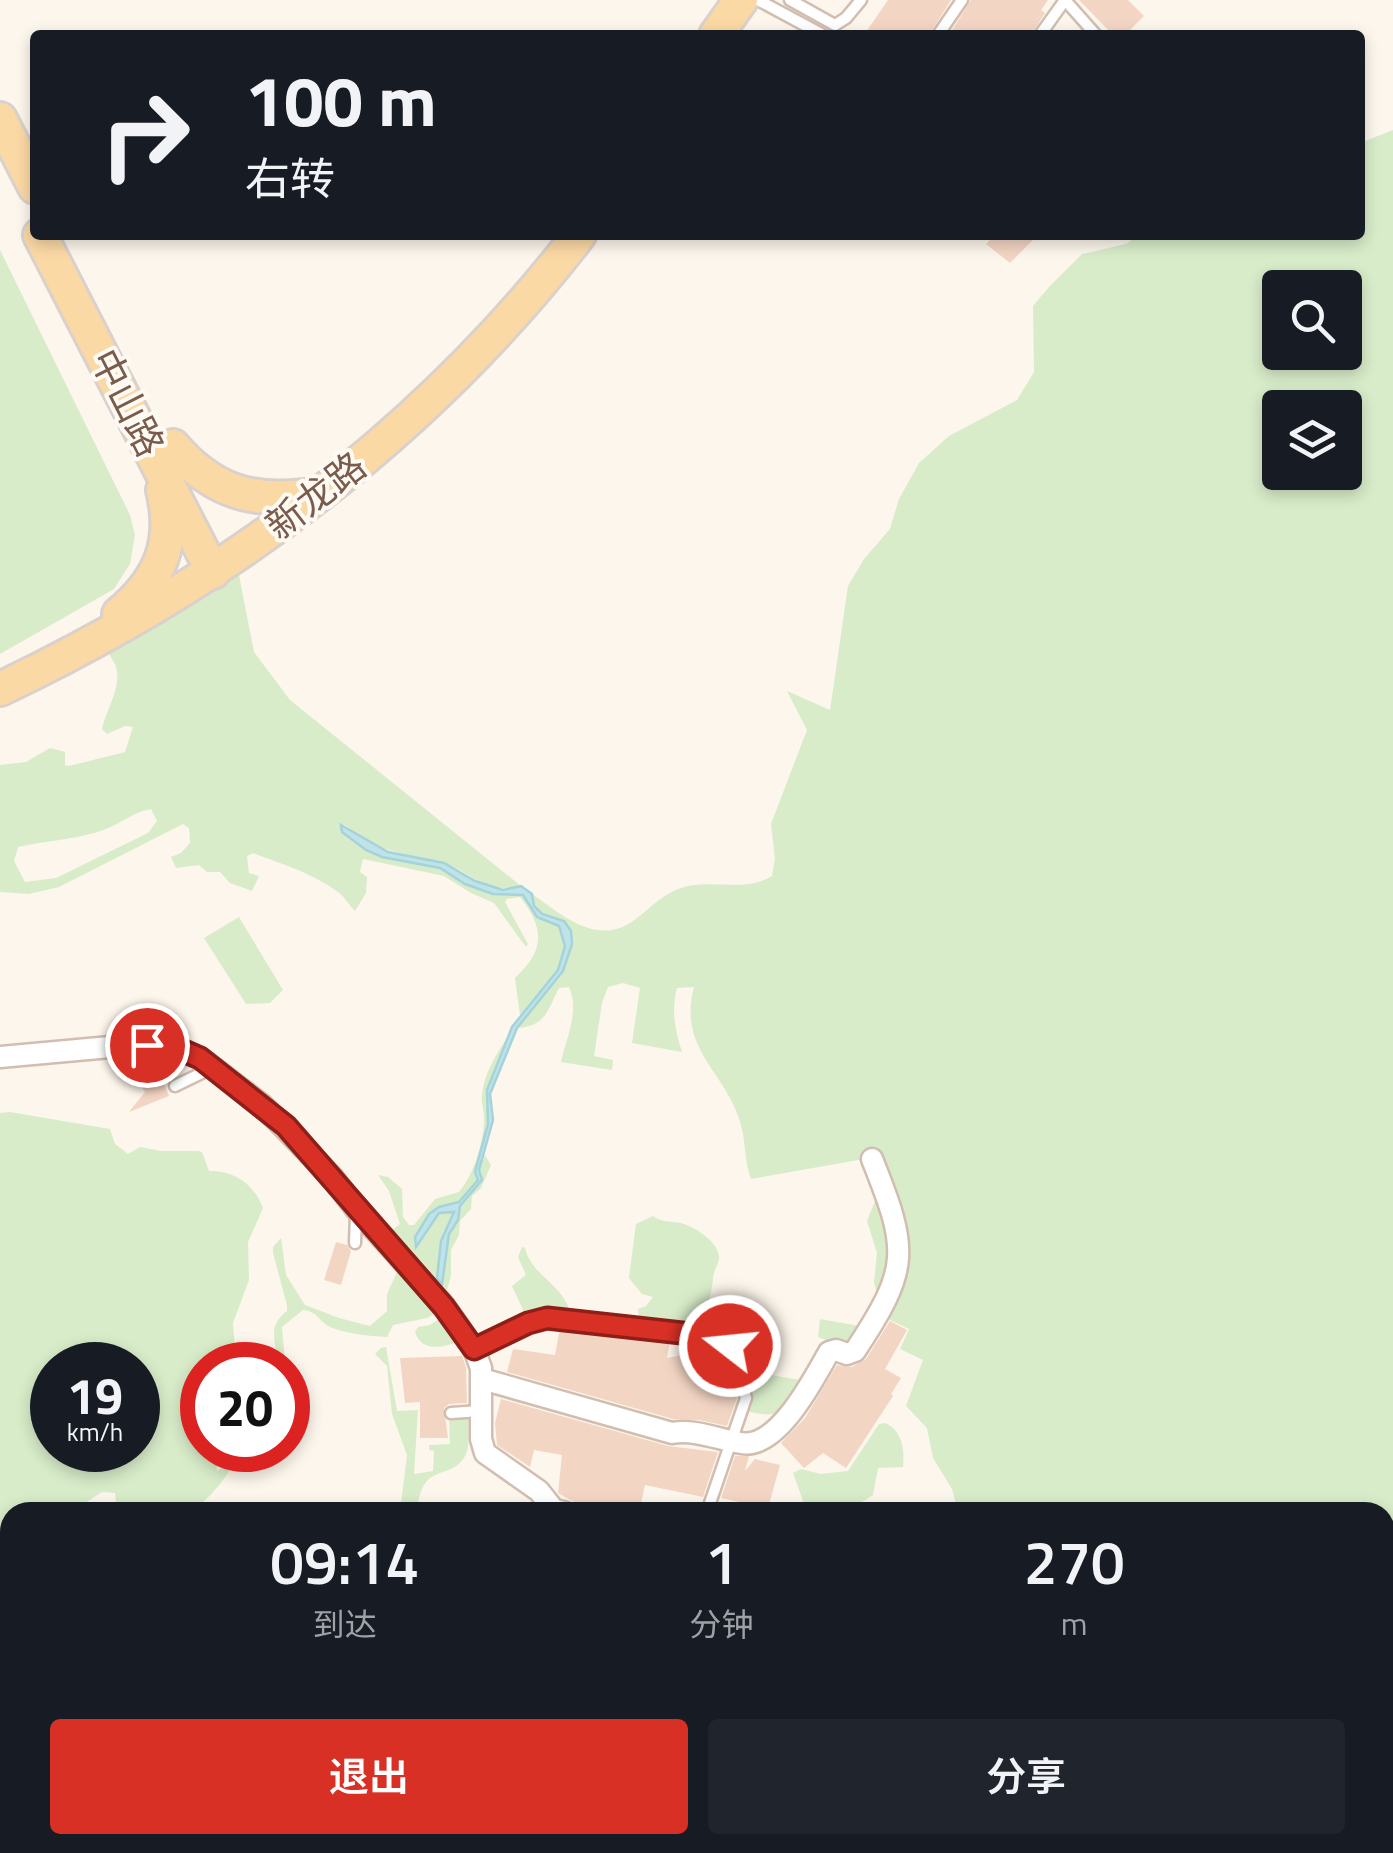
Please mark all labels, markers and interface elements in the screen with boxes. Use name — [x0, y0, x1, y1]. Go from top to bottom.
text: 100 m — [245, 47, 437, 153]
icon: right — [80, 70, 210, 200]
text: 右转 — [245, 144, 335, 212]
map controls — [1262, 270, 1362, 490]
button: search — [1262, 270, 1362, 370]
street label: 中山路 — [76, 339, 180, 467]
button: layers — [1262, 390, 1362, 490]
street label: 新龙路 — [253, 437, 378, 553]
pin — [105, 1003, 190, 1088]
icon: arrive — [120, 1018, 175, 1073]
position arrow — [678, 1294, 782, 1398]
speed limit sign: 20 — [180, 1342, 310, 1472]
text: 19 — [67, 1357, 123, 1433]
text: km/h — [67, 1413, 123, 1451]
text: 09:14 — [270, 1516, 419, 1607]
text: 1 — [705, 1516, 738, 1607]
text: 270 — [1024, 1516, 1125, 1607]
text: m — [1061, 1599, 1088, 1647]
text: 到达 — [313, 1600, 377, 1648]
text: 分钟 — [689, 1600, 753, 1648]
button: 退出 — [50, 1719, 688, 1834]
button: 分享 — [708, 1719, 1345, 1834]

